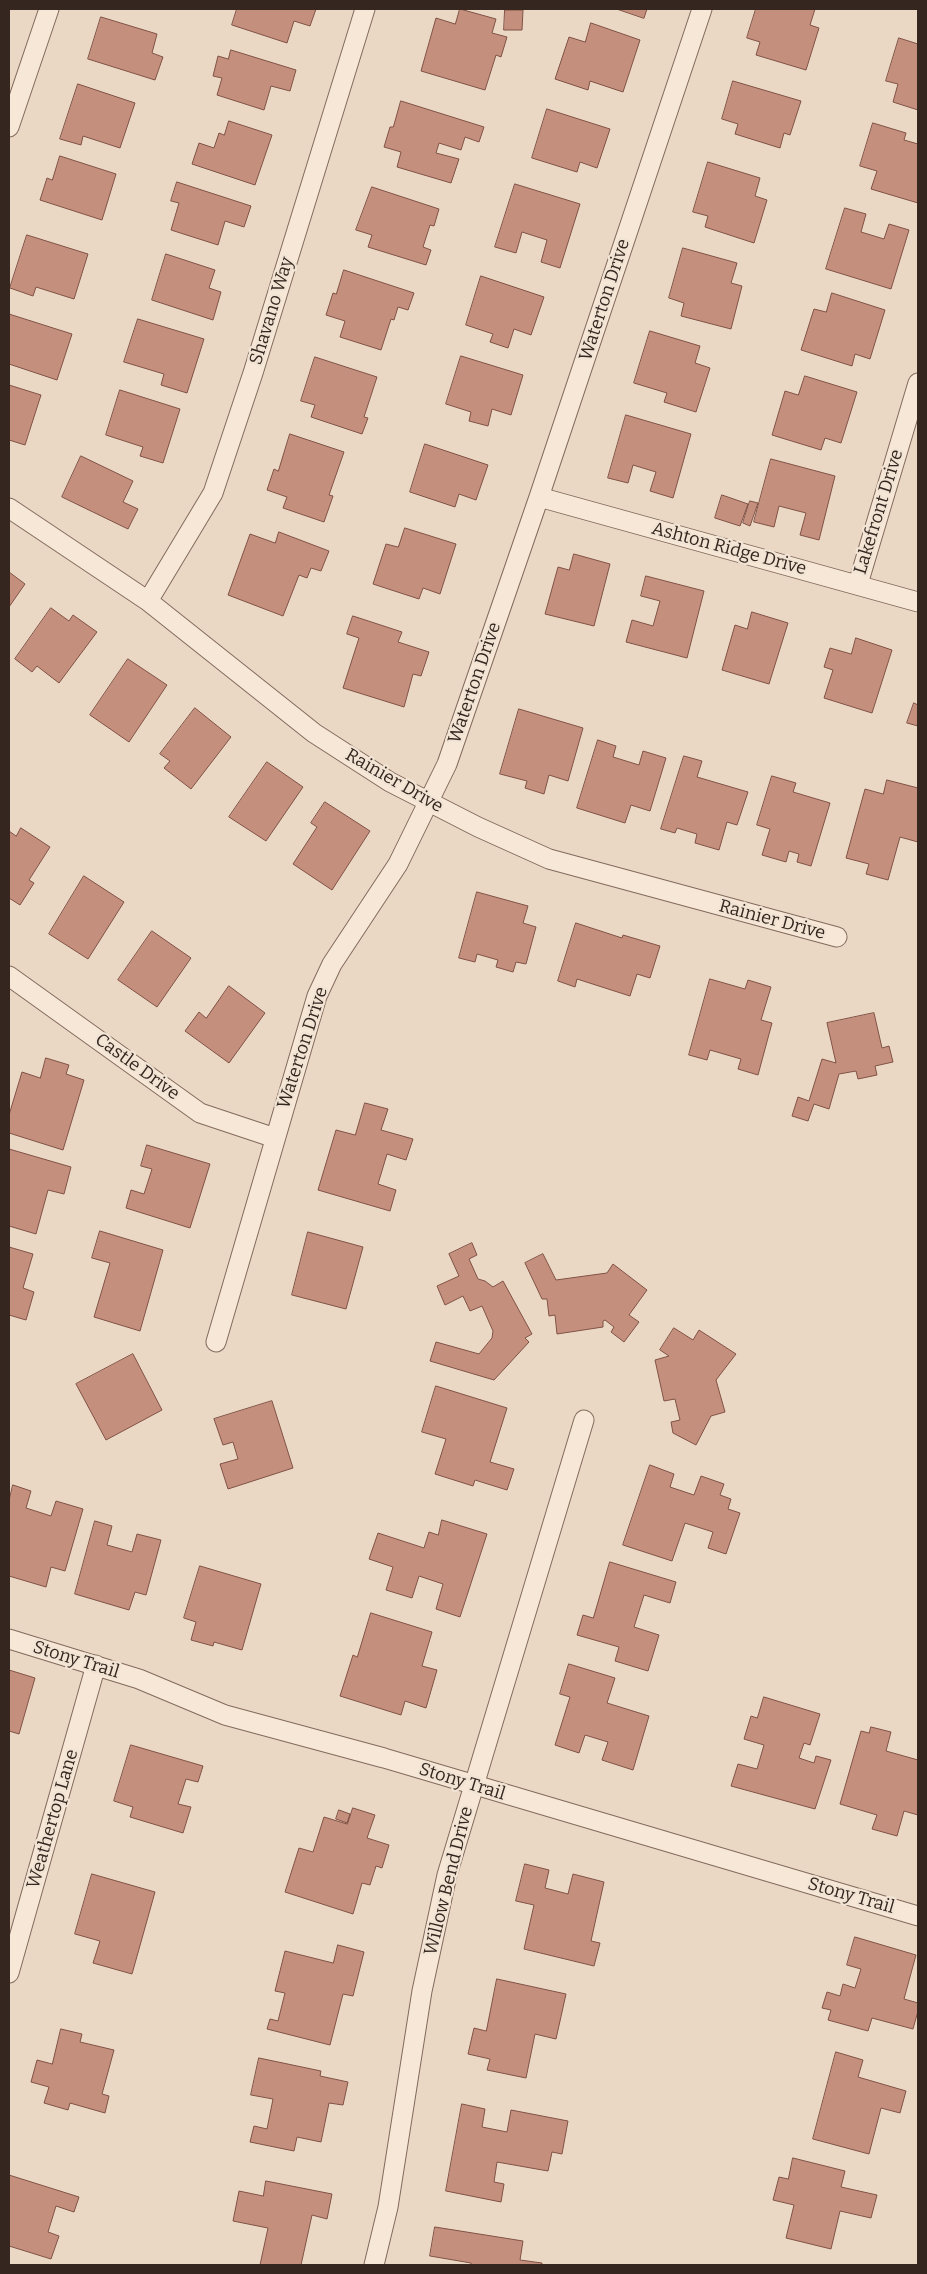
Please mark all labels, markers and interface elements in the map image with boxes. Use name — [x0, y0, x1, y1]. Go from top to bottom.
street label: Waterton Drive — [575, 236, 635, 364]
street label: Shavano Way — [245, 255, 299, 367]
street label: Lakefront Drive — [850, 447, 908, 577]
street label: Ashton Ridge Drive — [649, 518, 809, 580]
street label: Waterton Drive — [444, 620, 506, 746]
street label: Rainier Drive — [341, 744, 447, 818]
street label: Rainier Drive — [716, 895, 828, 945]
street label: Waterton Drive — [273, 984, 333, 1112]
street label: Castle Drive — [91, 1029, 183, 1105]
street label: Stony Trail — [30, 1637, 122, 1683]
street label: Weathertop Lane — [23, 1747, 83, 1891]
street label: Stony Trail — [416, 1759, 508, 1805]
street label: Willow Bend Drive — [420, 1804, 478, 1958]
street label: Stony Trail — [805, 1873, 897, 1919]

